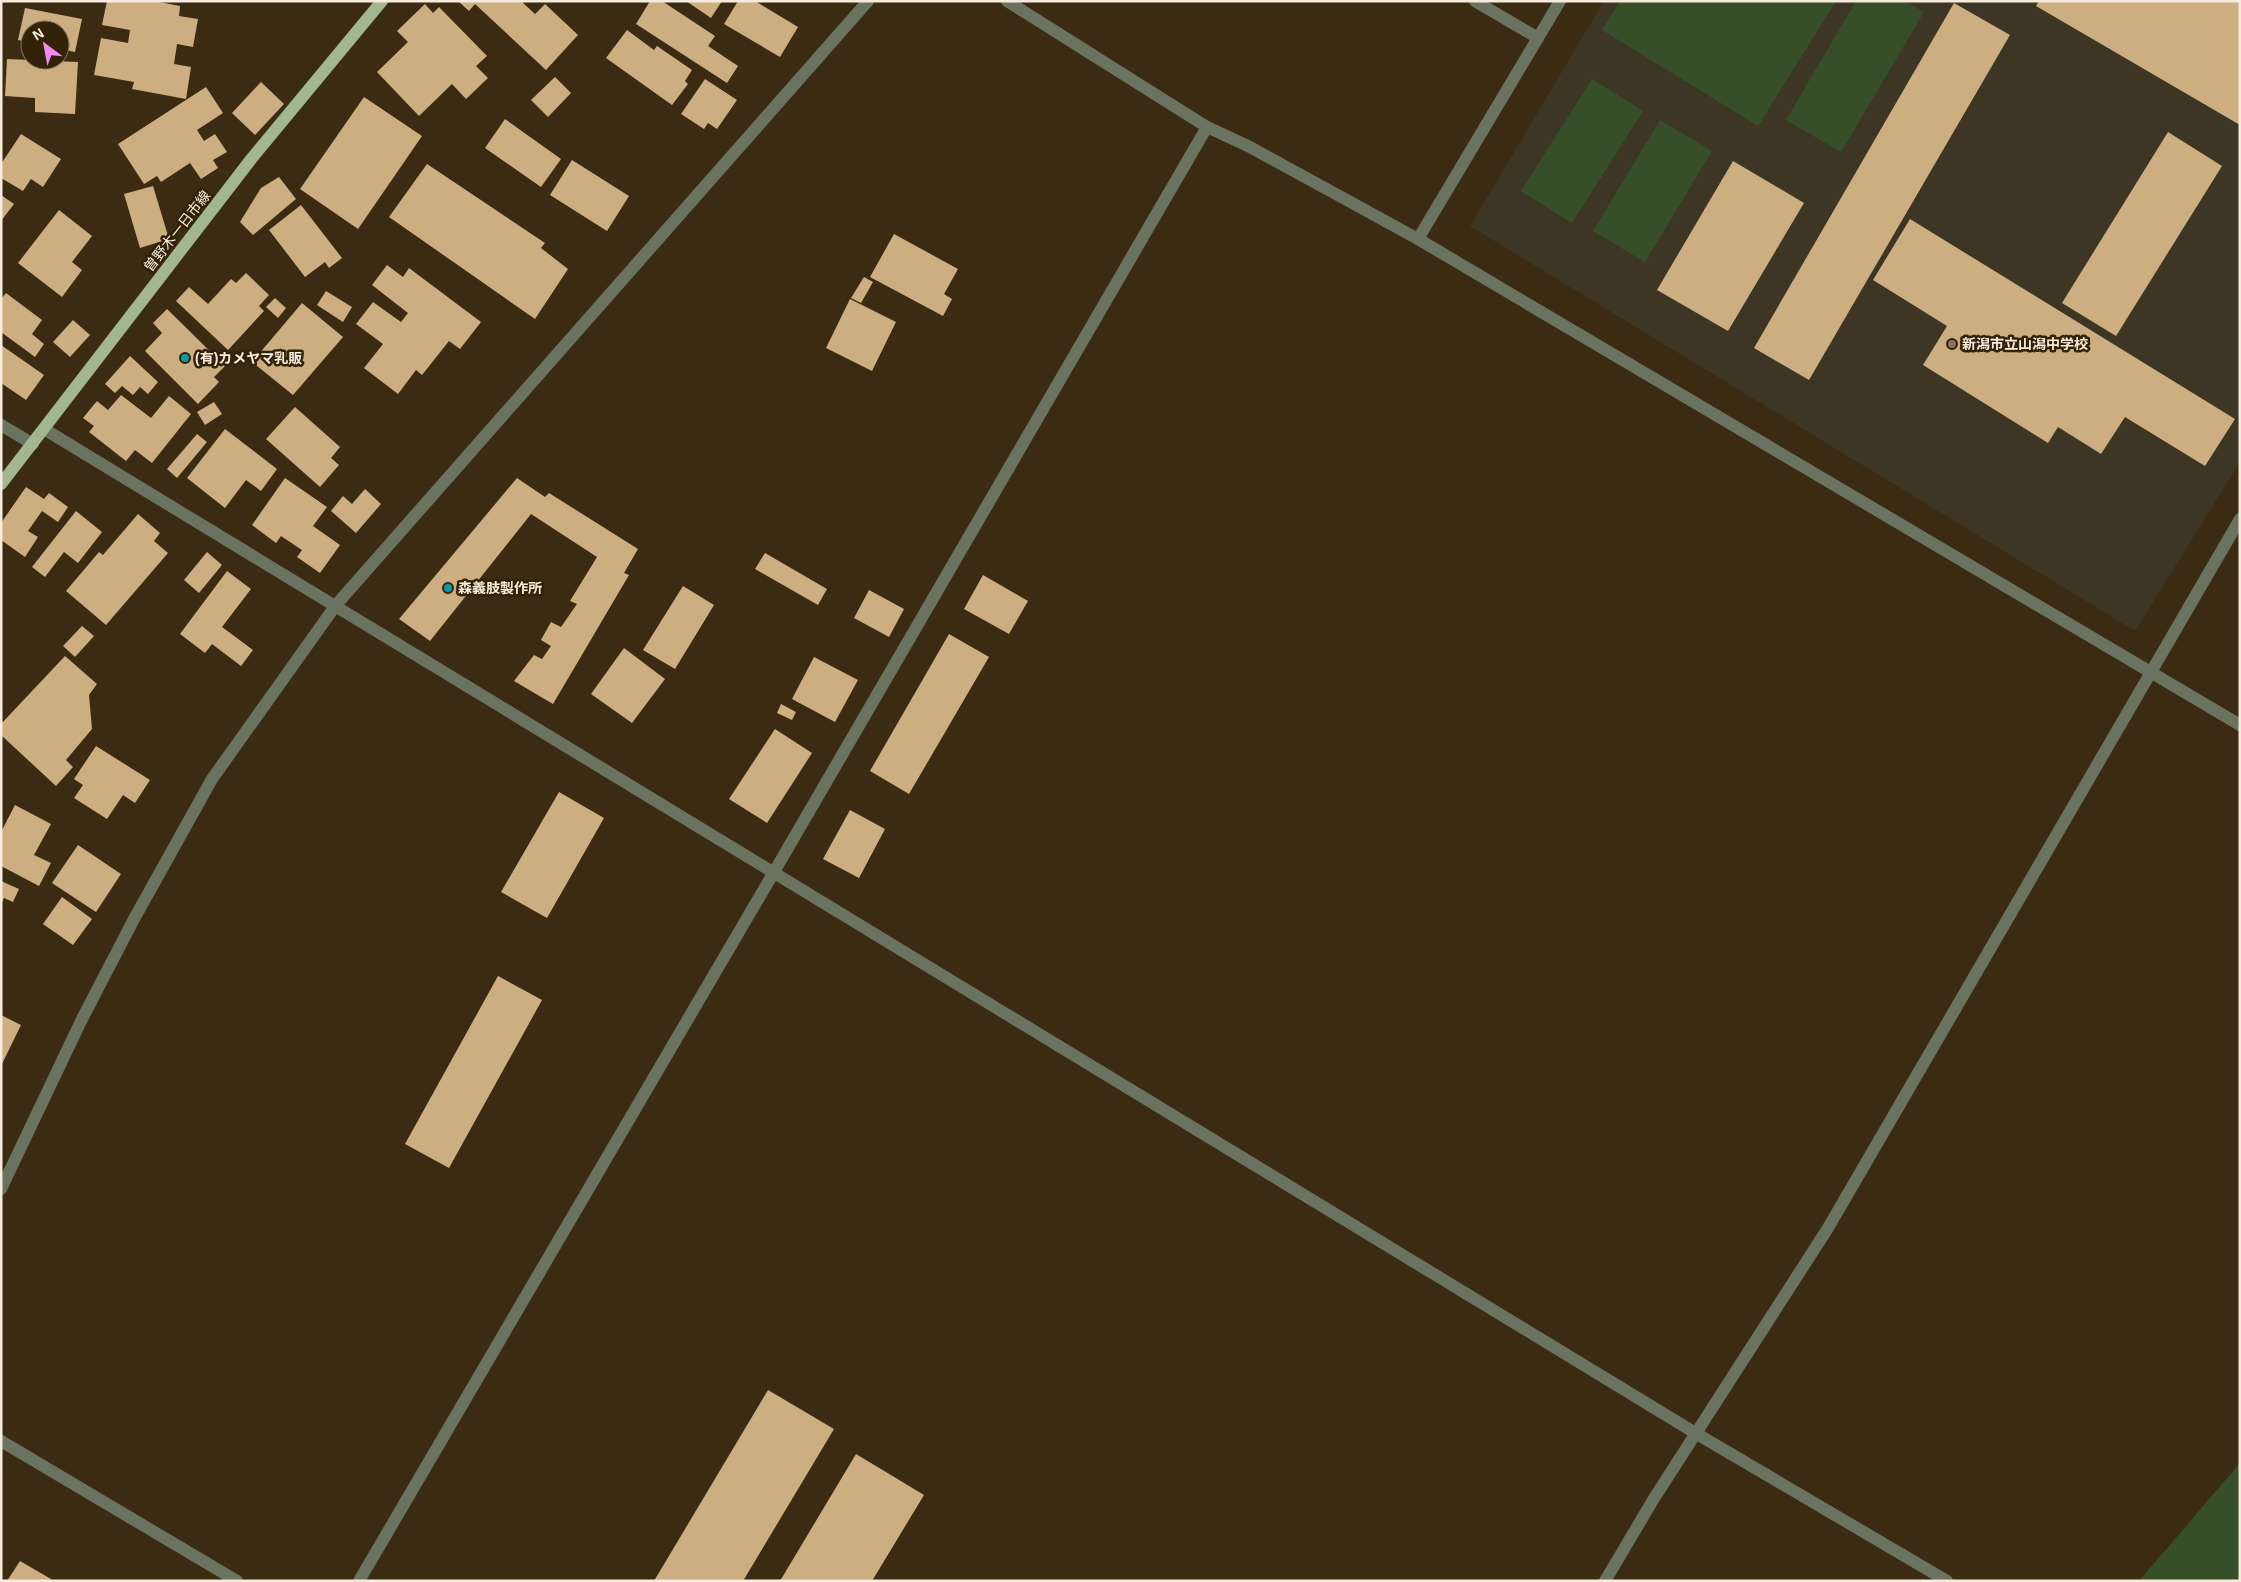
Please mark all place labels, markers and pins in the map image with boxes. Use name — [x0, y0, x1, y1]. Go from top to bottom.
place label: 新潟市立山潟中学校 — [1962, 336, 2088, 352]
marker: 新潟市立山潟中学校 — [1946, 338, 1958, 350]
place label: (有)カメヤマ乳販 — [195, 350, 302, 366]
marker: (有)カメヤマ乳販 — [179, 352, 191, 364]
place label: 森義肢製作所 — [458, 580, 542, 596]
marker: 森義肢製作所 — [442, 582, 454, 594]

